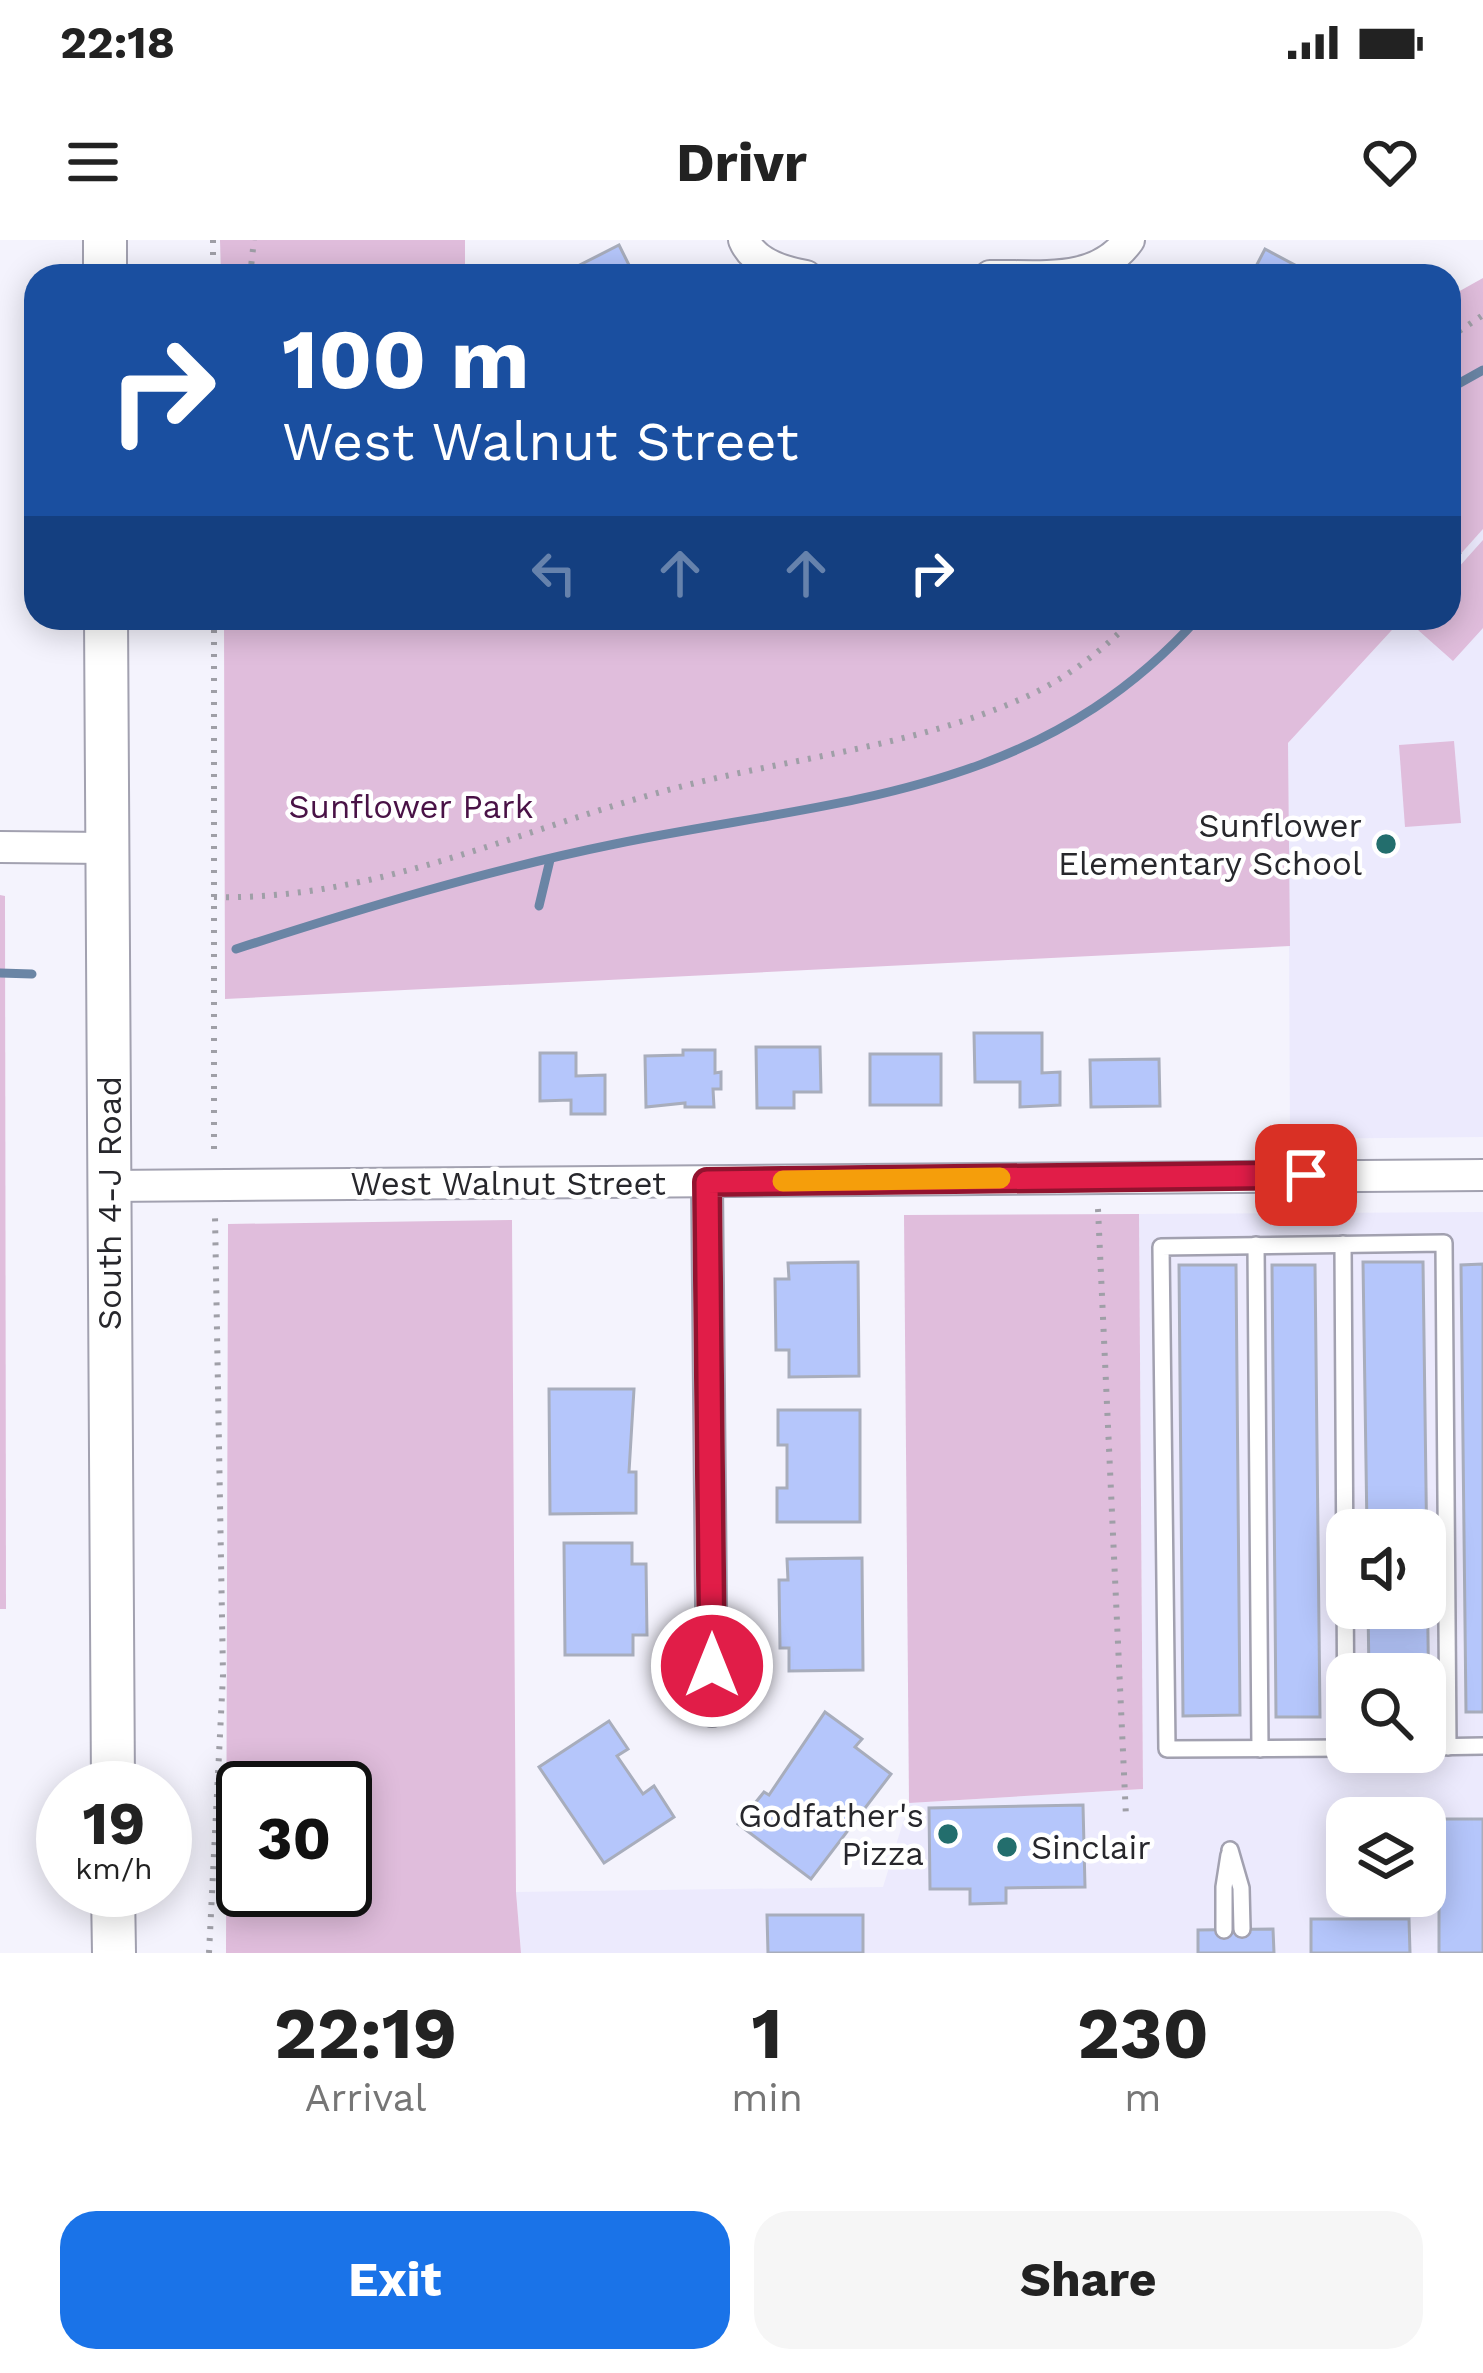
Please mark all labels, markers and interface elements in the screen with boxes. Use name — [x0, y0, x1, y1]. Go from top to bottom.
text: 22:18 — [60, 16, 175, 69]
icon: menu — [60, 129, 126, 195]
icon: heart — [1357, 129, 1423, 195]
text: Drivr — [676, 131, 807, 194]
text: 100 m — [282, 310, 529, 408]
icon: right — [84, 312, 240, 468]
text: West Walnut Street — [282, 410, 799, 473]
icon: left — [521, 540, 587, 606]
icon: ahead — [647, 540, 713, 606]
icon: ahead — [773, 540, 839, 606]
icon: right — [899, 540, 965, 606]
park label: Sunflower Park — [289, 787, 533, 826]
place label: Sunflower Elementary School — [1058, 806, 1362, 883]
marker: Sunflower Elementary School — [1373, 831, 1399, 857]
street label: South 4-J Road — [90, 1076, 129, 1330]
pin — [1255, 1124, 1357, 1226]
icon: arrive — [1273, 1142, 1339, 1208]
street label: West Walnut Street — [350, 1164, 666, 1203]
map controls — [1326, 1509, 1446, 1917]
button: sound — [1326, 1509, 1446, 1629]
position arrow — [649, 1603, 775, 1729]
button: search — [1326, 1653, 1446, 1773]
speed limit sign: 30 — [216, 1761, 372, 1917]
text: 19 — [83, 1788, 145, 1859]
place label: Godfather's Pizza — [738, 1796, 924, 1873]
button: layers — [1326, 1797, 1446, 1917]
marker: Godfather's Pizza — [935, 1821, 961, 1847]
place label: Sinclair — [1031, 1828, 1151, 1867]
marker: Sinclair — [994, 1834, 1020, 1860]
text: km/h — [75, 1851, 153, 1886]
text: 22:19 — [274, 1991, 457, 2075]
text: 1 — [751, 1991, 783, 2075]
text: 230 — [1077, 1991, 1209, 2075]
text: Arrival — [305, 2075, 426, 2120]
text: min — [731, 2075, 803, 2120]
text: m — [1124, 2075, 1162, 2120]
button: Exit — [60, 2211, 730, 2349]
button: Share — [754, 2211, 1423, 2349]

